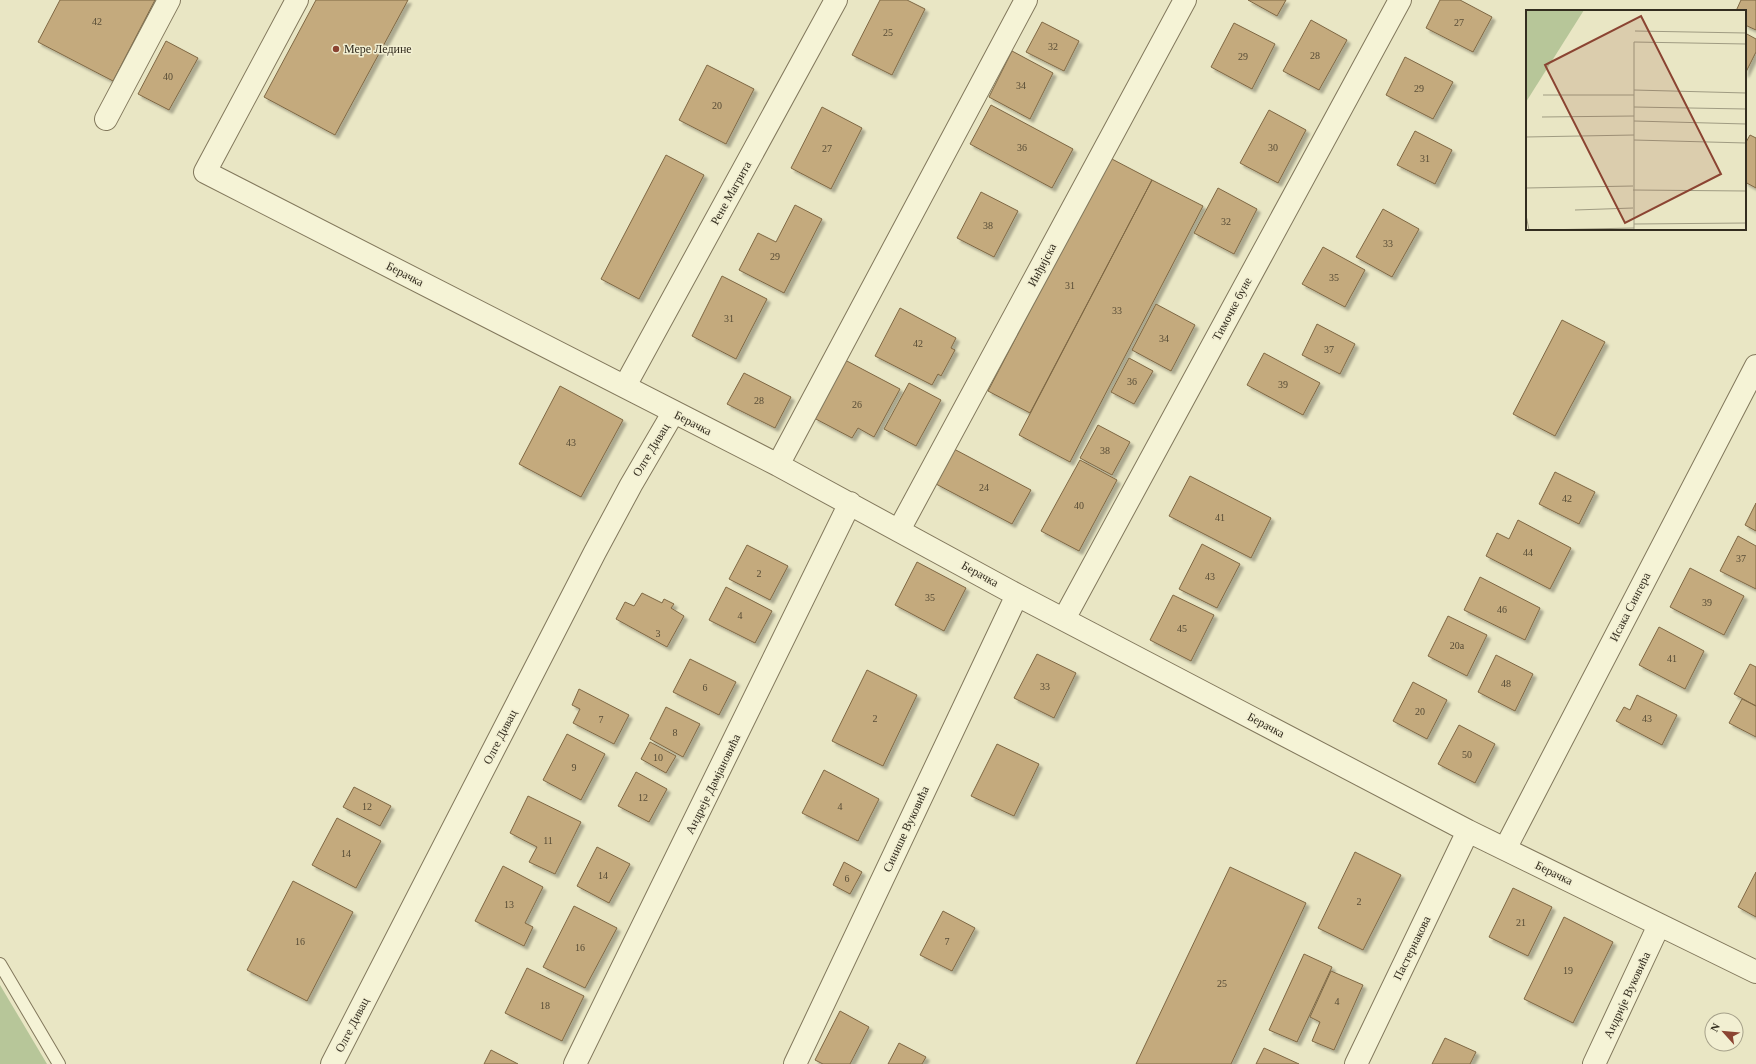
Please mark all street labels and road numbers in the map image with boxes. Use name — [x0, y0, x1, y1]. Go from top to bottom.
street label: Рене Магрита — [708, 158, 755, 227]
street label: Инђијска — [1025, 240, 1060, 289]
street label: Берачка — [384, 259, 427, 290]
street label: Тимочке буне — [1209, 275, 1255, 343]
street label: Берачка — [672, 408, 715, 439]
street label: Олге Дивац — [630, 420, 673, 479]
street label: Берачка — [959, 558, 1002, 590]
street label: Исака Сингера — [1607, 569, 1654, 644]
street label: Олге Дивац — [480, 707, 520, 767]
street label: Берачка — [1245, 709, 1288, 741]
street label: Андреје Дамјановића — [683, 731, 744, 836]
street label: Синише Вуковића — [880, 783, 932, 874]
street label: Берачка — [1533, 858, 1576, 888]
street label: Пастернакова — [1390, 913, 1434, 982]
street label: Андрије Вуковића — [1601, 949, 1653, 1040]
street label: Олге Дивац — [332, 995, 372, 1055]

